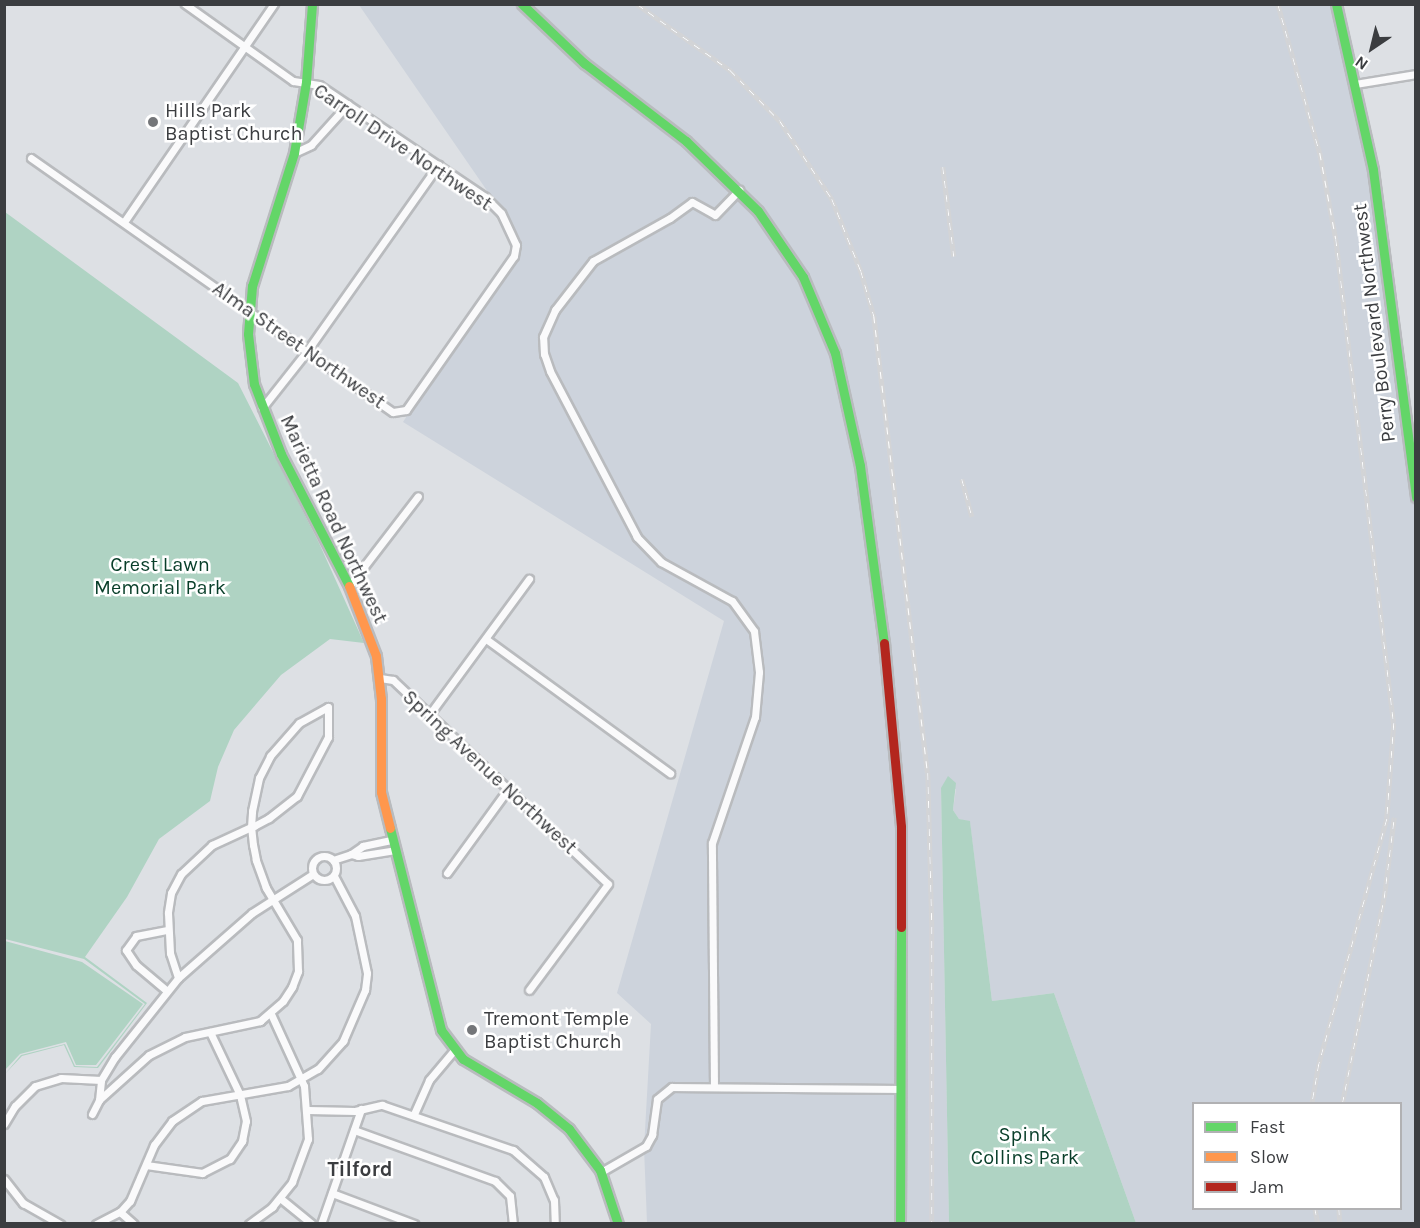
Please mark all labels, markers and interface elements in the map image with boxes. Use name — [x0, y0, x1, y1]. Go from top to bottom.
north arrow — [1342, 18, 1402, 78]
text: N — [1351, 52, 1372, 74]
street label: Carroll Drive Northwest — [309, 78, 497, 216]
place label: Hills Park Baptist Church — [165, 98, 302, 145]
marker: Hills Park Baptist Church — [146, 115, 160, 129]
street label: Perry Boulevard Northwest — [1347, 202, 1401, 444]
street label: Alma Street Northwest — [208, 276, 390, 414]
street label: Marietta Road Northwest — [275, 411, 393, 627]
park label: Crest Lawn Memorial Park — [94, 553, 226, 600]
street label: Spring Avenue Northwest — [398, 685, 582, 859]
place label: Tremont Temple Baptist Church — [484, 1006, 629, 1053]
marker: Tremont Temple Baptist Church — [465, 1023, 479, 1037]
legend — [1192, 1102, 1402, 1210]
text: Fast — [1250, 1116, 1285, 1138]
park label: Spink Collins Park — [971, 1122, 1079, 1169]
text: Slow — [1250, 1146, 1289, 1168]
district label: Tilford — [327, 1156, 393, 1182]
text: Jam — [1250, 1176, 1284, 1198]

